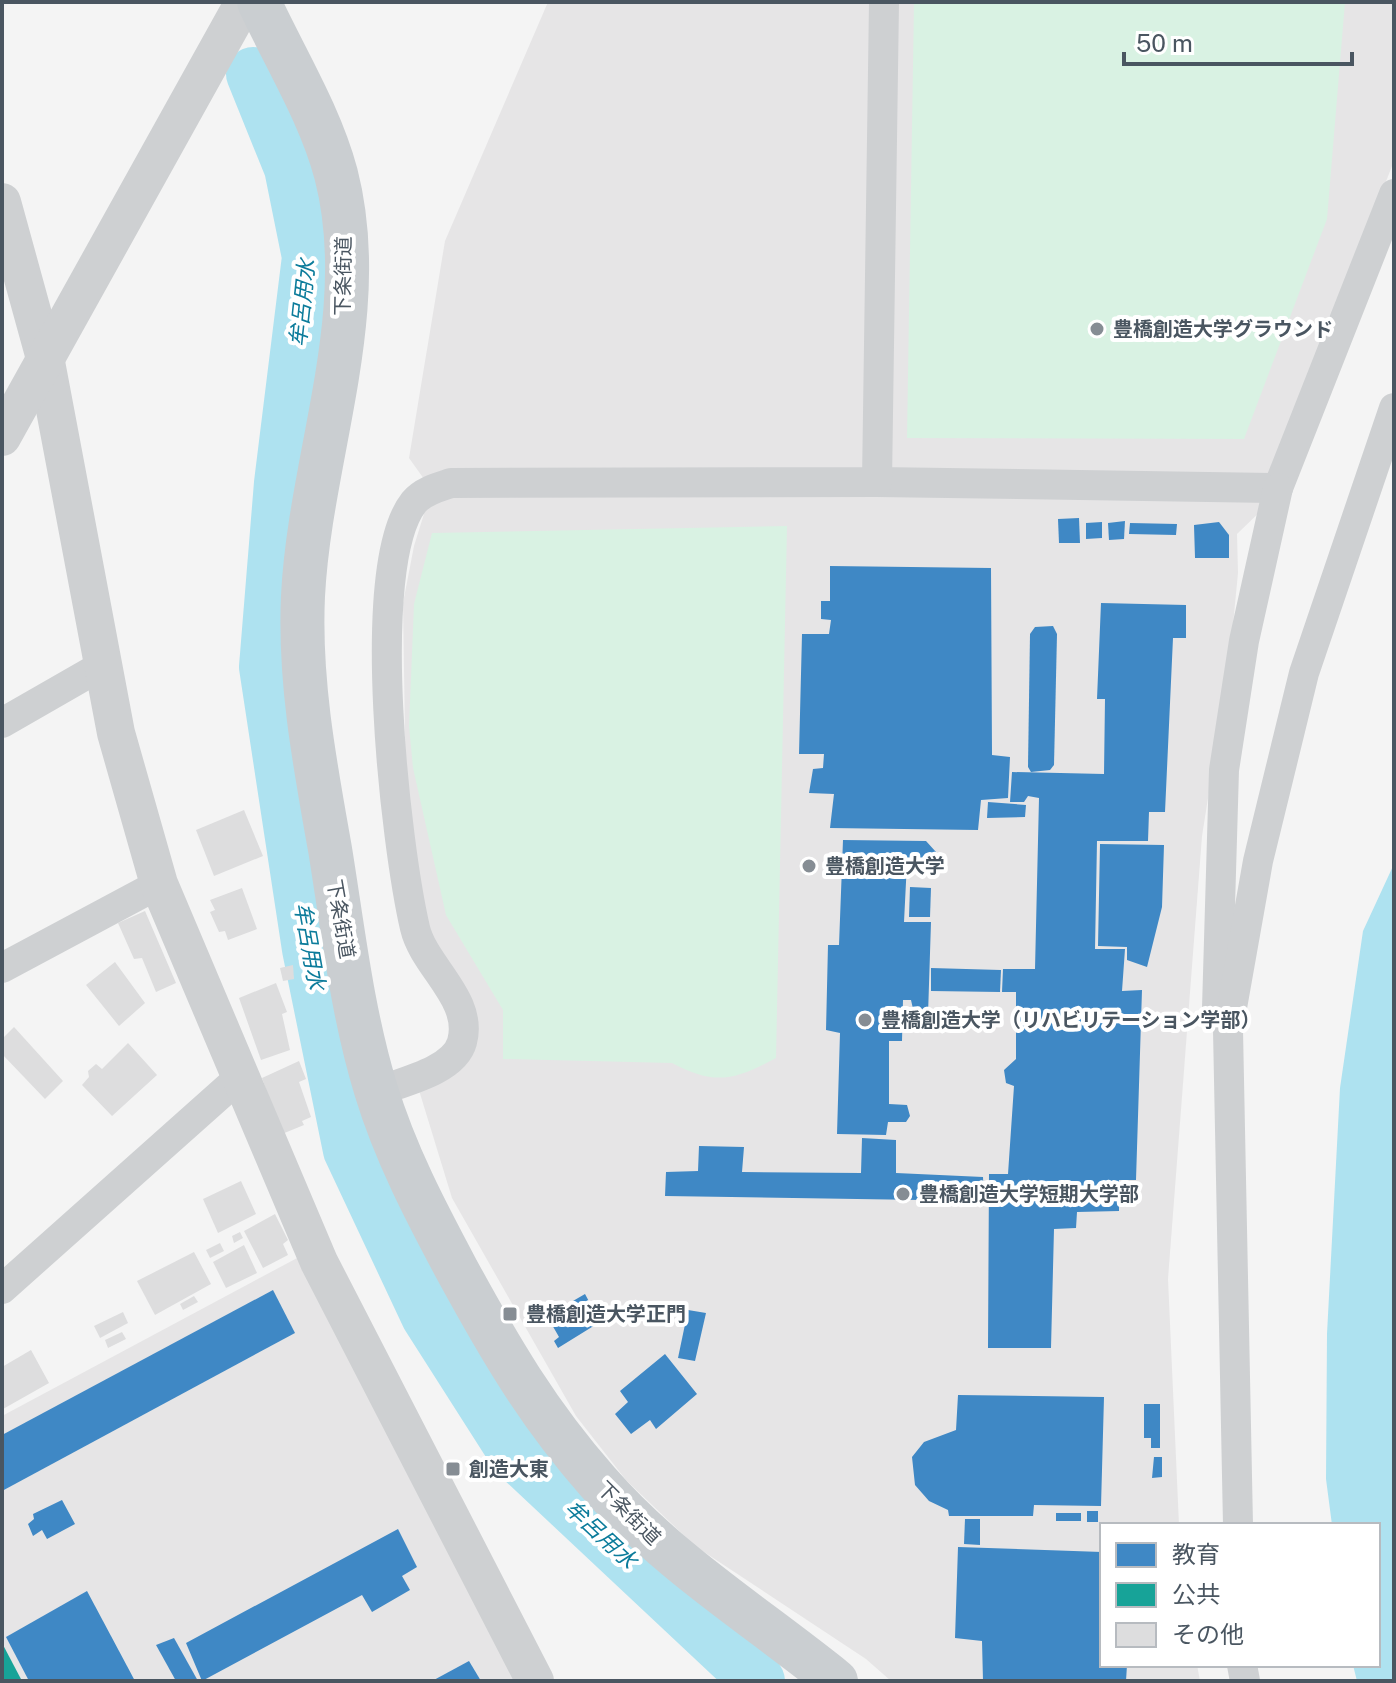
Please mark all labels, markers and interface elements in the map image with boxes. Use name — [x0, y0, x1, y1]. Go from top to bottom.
scale bar — [1124, 16, 1352, 66]
text: 50 m — [1136, 29, 1193, 57]
street label: 下条街道 — [330, 236, 356, 316]
water label: 牟呂用水 — [284, 256, 320, 348]
place label: 豊橋創造大学グラウンド — [1113, 317, 1333, 341]
marker: 豊橋創造大学グラウンド — [1088, 320, 1106, 338]
place label: 豊橋創造大学 — [825, 854, 945, 878]
marker: 豊橋創造大学 — [800, 857, 818, 875]
street label: 下条街道 — [322, 878, 360, 960]
water label: 牟呂用水 — [290, 900, 331, 994]
place label: 豊橋創造大学（リハビリテーション学部） — [881, 1008, 1261, 1032]
marker: 豊橋創造大学（リハビリテーション学部） — [856, 1011, 874, 1029]
place label: 豊橋創造大学短期大学部 — [919, 1182, 1139, 1206]
marker: 豊橋創造大学短期大学部 — [894, 1185, 912, 1203]
place label: 豊橋創造大学正門 — [526, 1302, 686, 1326]
marker: 豊橋創造大学正門 — [501, 1305, 519, 1323]
place label: 創造大東 — [469, 1457, 549, 1481]
marker: 創造大東 — [444, 1460, 462, 1478]
street label: 下条街道 — [592, 1476, 666, 1550]
water label: 牟呂用水 — [560, 1494, 644, 1575]
legend — [1100, 1523, 1380, 1667]
text: 教育 — [1172, 1540, 1220, 1568]
text: 公共 — [1172, 1580, 1220, 1608]
text: その他 — [1172, 1620, 1244, 1648]

